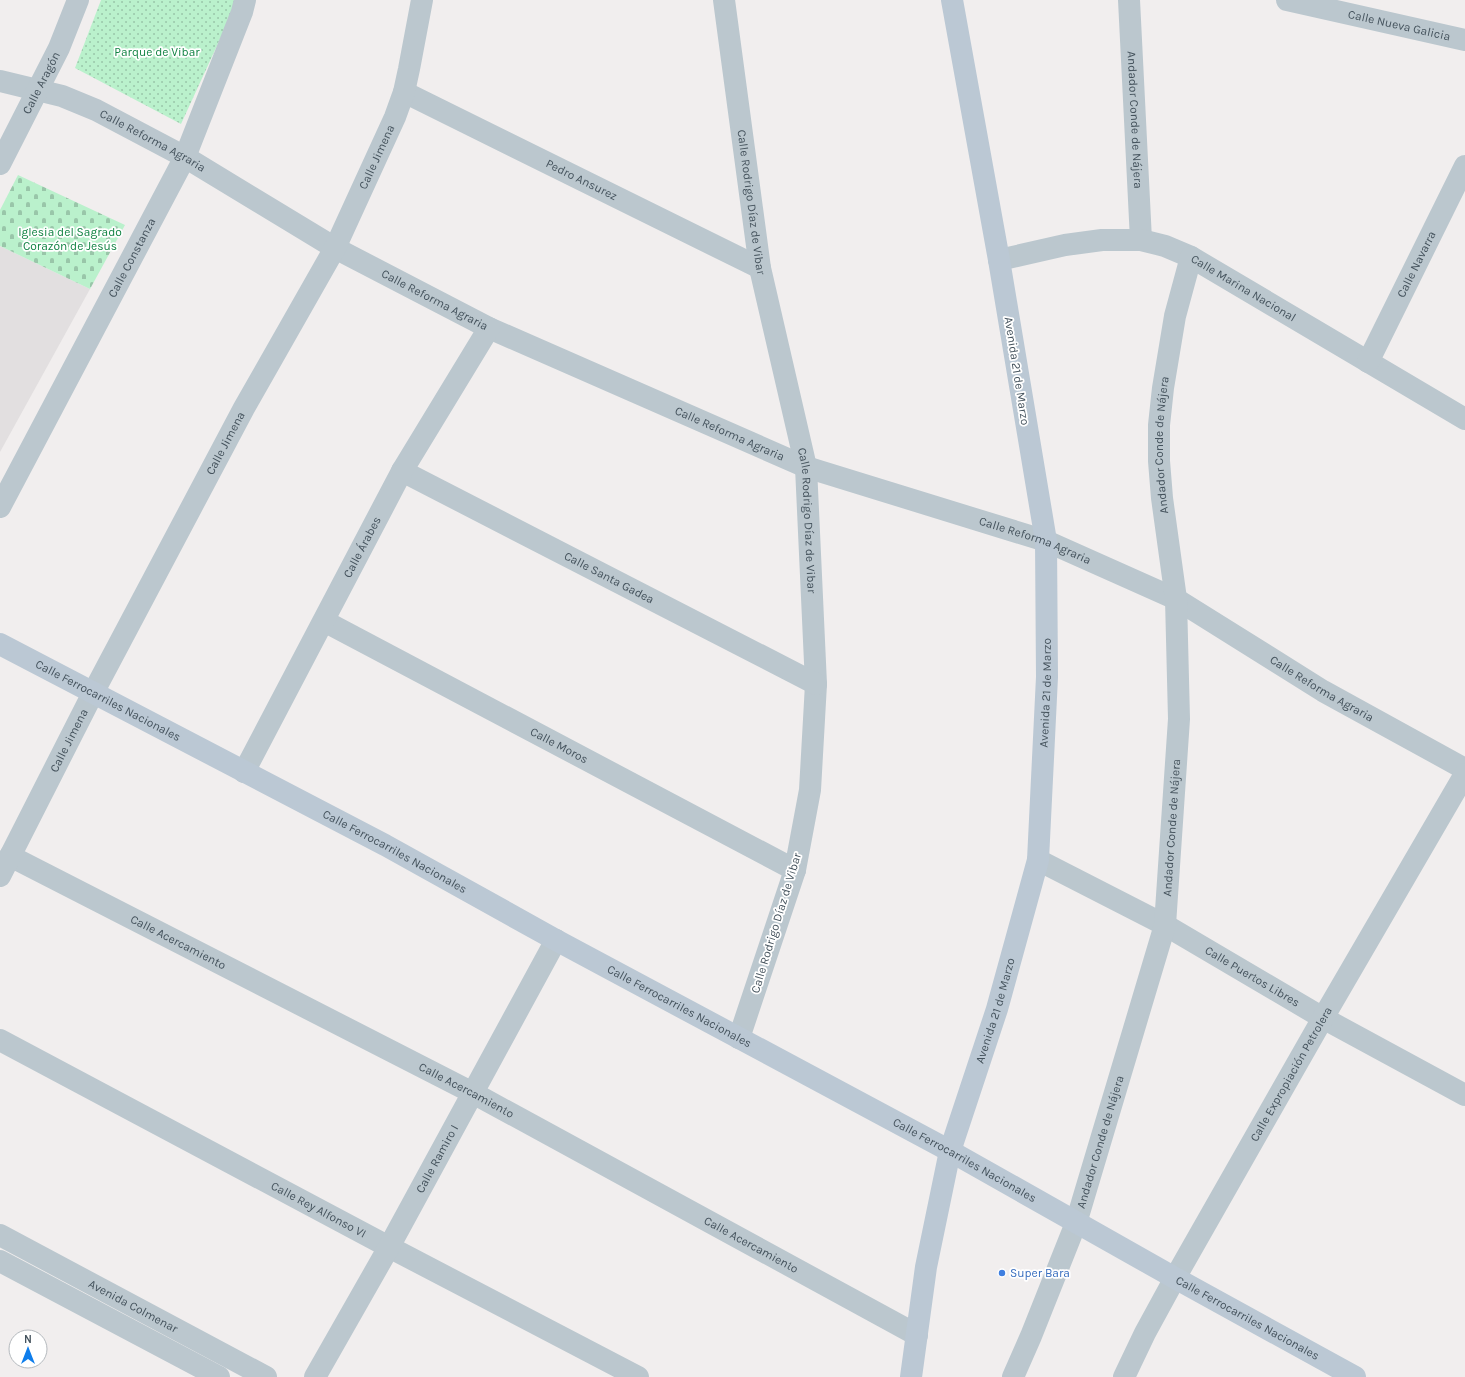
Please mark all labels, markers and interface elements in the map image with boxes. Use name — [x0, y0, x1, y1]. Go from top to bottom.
street label: Calle Nueva Galicia — [1347, 7, 1452, 44]
park label: Parque de Vibar — [114, 45, 200, 59]
street label: Calle Aragón — [20, 49, 63, 116]
street label: Andador Conde de Nájera — [1125, 51, 1145, 189]
street label: Calle Reforma Agraria — [97, 106, 208, 175]
street label: Calle Jimena — [356, 122, 398, 191]
street label: Calle Rodrigo Díaz de Vibar — [734, 129, 768, 277]
street label: Pedro Ansurez — [544, 156, 620, 203]
street label: Calle Constanza — [105, 216, 159, 300]
park label: Iglesia del Sagrado Corazón de Jesús — [18, 225, 122, 253]
street label: Calle Navarra — [1394, 229, 1439, 300]
street label: Calle Marina Nacional — [1188, 252, 1299, 325]
street label: Calle Reforma Agraria — [379, 266, 490, 333]
street label: Avenida 21 de Marzo — [1002, 316, 1032, 426]
street label: Andador Conde de Nájera — [1152, 375, 1172, 515]
street label: Calle Reforma Agraria — [673, 403, 787, 464]
street label: Calle Jimena — [203, 409, 248, 477]
street label: Calle Rodrigo Díaz de Vibar — [795, 446, 819, 594]
street label: Calle Árabes — [340, 514, 384, 580]
street label: Calle Reforma Agraria — [977, 514, 1093, 567]
street label: Calle Santa Gadea — [562, 549, 656, 606]
street label: Avenida 21 de Marzo — [1037, 638, 1054, 748]
street label: Calle Reforma Agraria — [1267, 653, 1376, 725]
street label: Calle Ferrocarriles Nacionales — [33, 657, 183, 744]
street label: Calle Jimena — [47, 706, 91, 775]
street label: Calle Moros — [528, 724, 591, 766]
street label: Andador Conde de Nájera — [1160, 758, 1183, 897]
street label: Calle Ferrocarriles Nacionales — [320, 807, 469, 896]
street label: Calle Rodrigo Díaz de Vibar — [748, 851, 804, 995]
street label: Calle Acercamiento — [128, 912, 228, 972]
street label: Calle Puertos Libres — [1202, 943, 1302, 1010]
street label: Avenida 21 de Marzo — [972, 956, 1018, 1065]
street label: Calle Ferrocarriles Nacionales — [605, 962, 754, 1050]
street label: Calle Expropiación Petrolera — [1247, 1004, 1335, 1144]
street label: Calle Acercamiento — [417, 1059, 516, 1121]
street label: Andador Conde de Nájera — [1074, 1074, 1127, 1210]
street label: Calle Ferrocarriles Nacionales — [890, 1115, 1039, 1205]
street label: Calle Ramiro I — [413, 1122, 461, 1195]
street label: Calle Rey Alfonso VI — [269, 1179, 369, 1241]
street label: Calle Acercamiento — [702, 1213, 801, 1276]
place label: Super Bara — [1010, 1266, 1070, 1280]
marker: Super Bara — [997, 1268, 1007, 1278]
street label: Calle Ferrocarriles Nacionales — [1173, 1273, 1322, 1363]
street label: Avenida Colmenar — [86, 1277, 181, 1336]
north arrow — [8, 1329, 48, 1369]
text: N — [24, 1333, 32, 1346]

